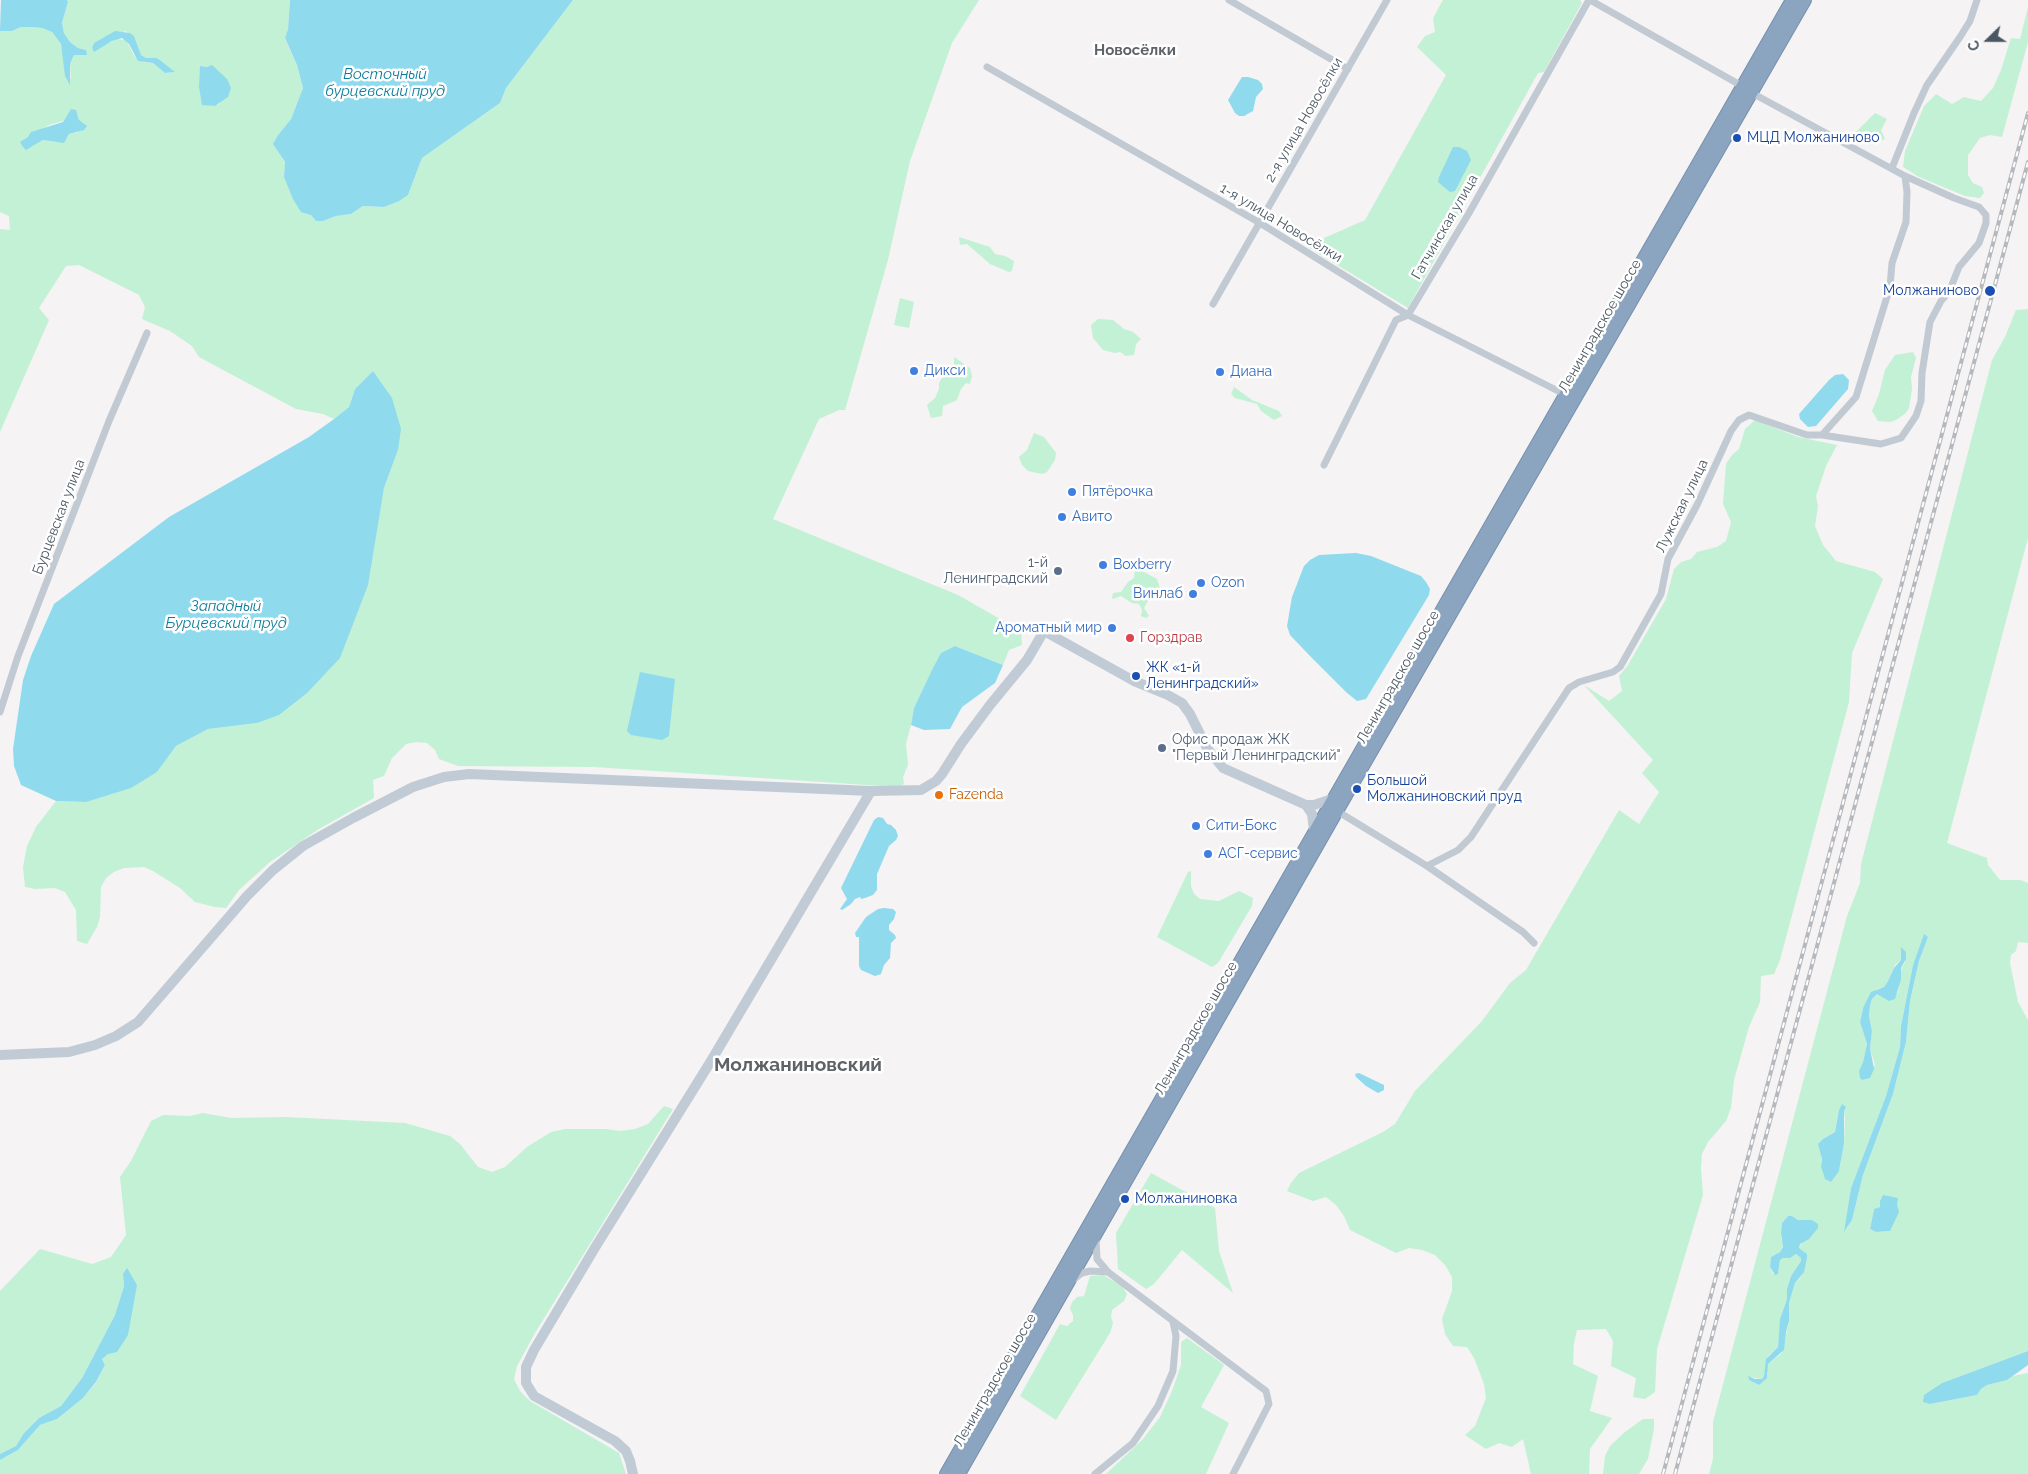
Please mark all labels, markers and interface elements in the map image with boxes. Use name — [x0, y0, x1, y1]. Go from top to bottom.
north arrow — [1963, 15, 2013, 65]
text: С — [1965, 38, 1983, 53]
district label: Новосёлки — [1094, 41, 1176, 59]
street label: 2-я улица Новосёлки — [1261, 55, 1347, 185]
water label: Восточный бурцевский пруд — [325, 65, 445, 100]
place label: МЦД Молжаниново — [1747, 130, 1880, 146]
marker: МЦД Молжаниново — [1731, 132, 1743, 144]
street label: Гатчинская улица — [1408, 172, 1482, 282]
street label: 1-я улица Новосёлки — [1217, 180, 1345, 266]
street label: Ленинградское шоссе — [1555, 257, 1645, 395]
place label: Молжаниново — [1883, 283, 1979, 299]
marker: Молжаниново — [1983, 284, 1997, 298]
place label: Дикси — [924, 363, 966, 379]
place label: Диана — [1230, 364, 1272, 380]
marker: Дикси — [908, 365, 920, 377]
marker: Диана — [1214, 366, 1226, 378]
street label: Бурцевская улица — [29, 457, 89, 577]
street label: Лужская улица — [1652, 457, 1712, 555]
place label: Пятёрочка — [1082, 484, 1153, 500]
marker: Пятёрочка — [1066, 486, 1078, 498]
place label: Авито — [1072, 509, 1112, 525]
marker: Авито — [1056, 511, 1068, 523]
place label: 1-й Ленинградский — [943, 555, 1048, 588]
place label: Boxberry — [1113, 557, 1172, 573]
marker: Boxberry — [1097, 559, 1109, 571]
marker: 1-й Ленинградский — [1052, 565, 1064, 577]
place label: Ozon — [1211, 575, 1245, 591]
marker: Ozon — [1195, 577, 1207, 589]
place label: Винлаб — [1133, 586, 1183, 602]
marker: Винлаб — [1187, 588, 1199, 600]
water label: Западный Бурцевский пруд — [165, 597, 287, 632]
street label: Ленинградское шоссе — [1353, 608, 1443, 746]
place label: Ароматный мир — [995, 620, 1102, 636]
marker: Ароматный мир — [1106, 622, 1118, 634]
place label: Горздрав — [1140, 630, 1202, 646]
marker: Горздрав — [1124, 632, 1136, 644]
place label: ЖК «1-й Ленинградский» — [1146, 660, 1259, 692]
marker: ЖК «1-й Ленинградский» — [1130, 670, 1142, 682]
place label: Офис продаж ЖК "Первый Ленинградский" — [1172, 732, 1341, 764]
marker: Офис продаж ЖК "Первый Ленинградский" — [1156, 742, 1168, 754]
place label: Большой Молжаниновский пруд — [1367, 773, 1522, 806]
marker: Большой Молжаниновский пруд — [1351, 783, 1363, 795]
place label: Fazenda — [949, 787, 1003, 803]
marker: Fazenda — [933, 789, 945, 801]
place label: Сити-Бокс — [1206, 818, 1277, 834]
marker: Сити-Бокс — [1190, 820, 1202, 832]
place label: АСГ-сервис — [1218, 846, 1298, 862]
marker: АСГ-сервис — [1202, 848, 1214, 860]
street label: Ленинградское шоссе — [1151, 959, 1241, 1097]
district label: Молжаниновский — [714, 1054, 882, 1076]
place label: Молжаниновка — [1135, 1191, 1237, 1207]
marker: Молжаниновка — [1119, 1193, 1131, 1205]
street label: Ленинградское шоссе — [950, 1311, 1040, 1449]

